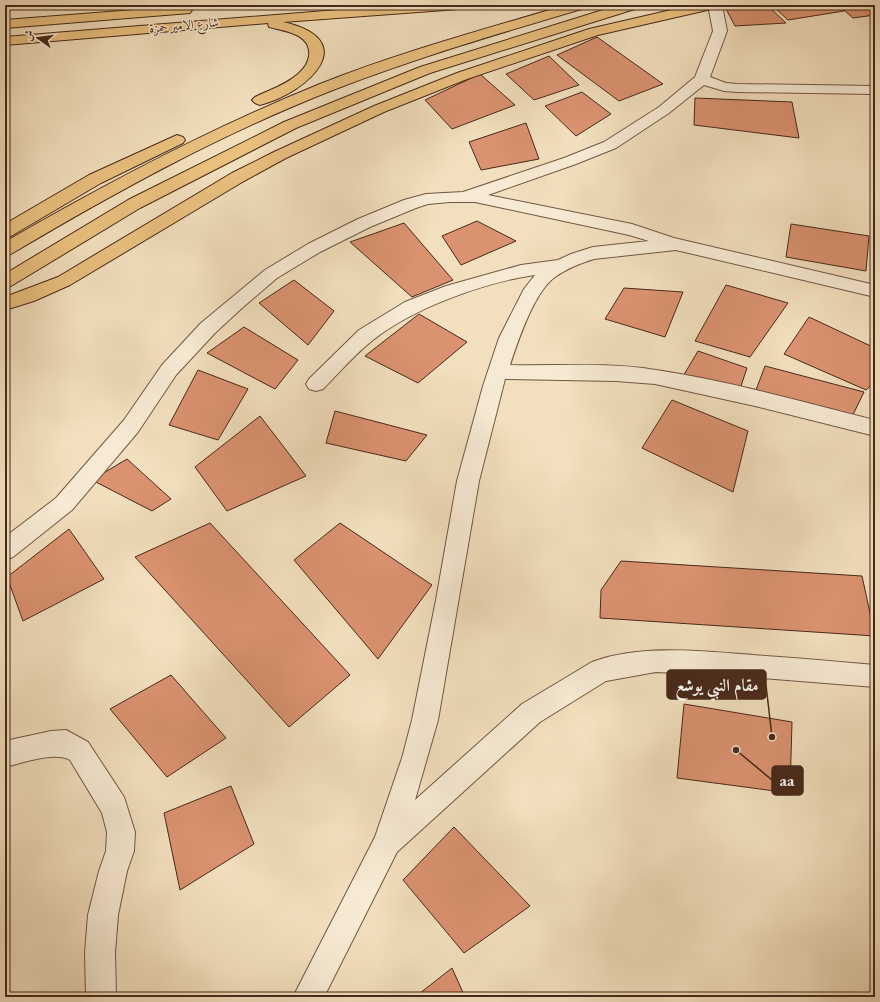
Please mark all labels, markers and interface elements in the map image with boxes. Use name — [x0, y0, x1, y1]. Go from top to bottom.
street label: شارع الامير حمزة — [148, 13, 220, 40]
north arrow — [18, 18, 58, 58]
text: ش — [20, 29, 36, 43]
callout: مقام النبي يوشع — [667, 670, 766, 699]
text: مقام النبي يوشع — [676, 674, 759, 702]
callout: aa — [772, 766, 803, 795]
text: aa — [780, 769, 795, 791]

